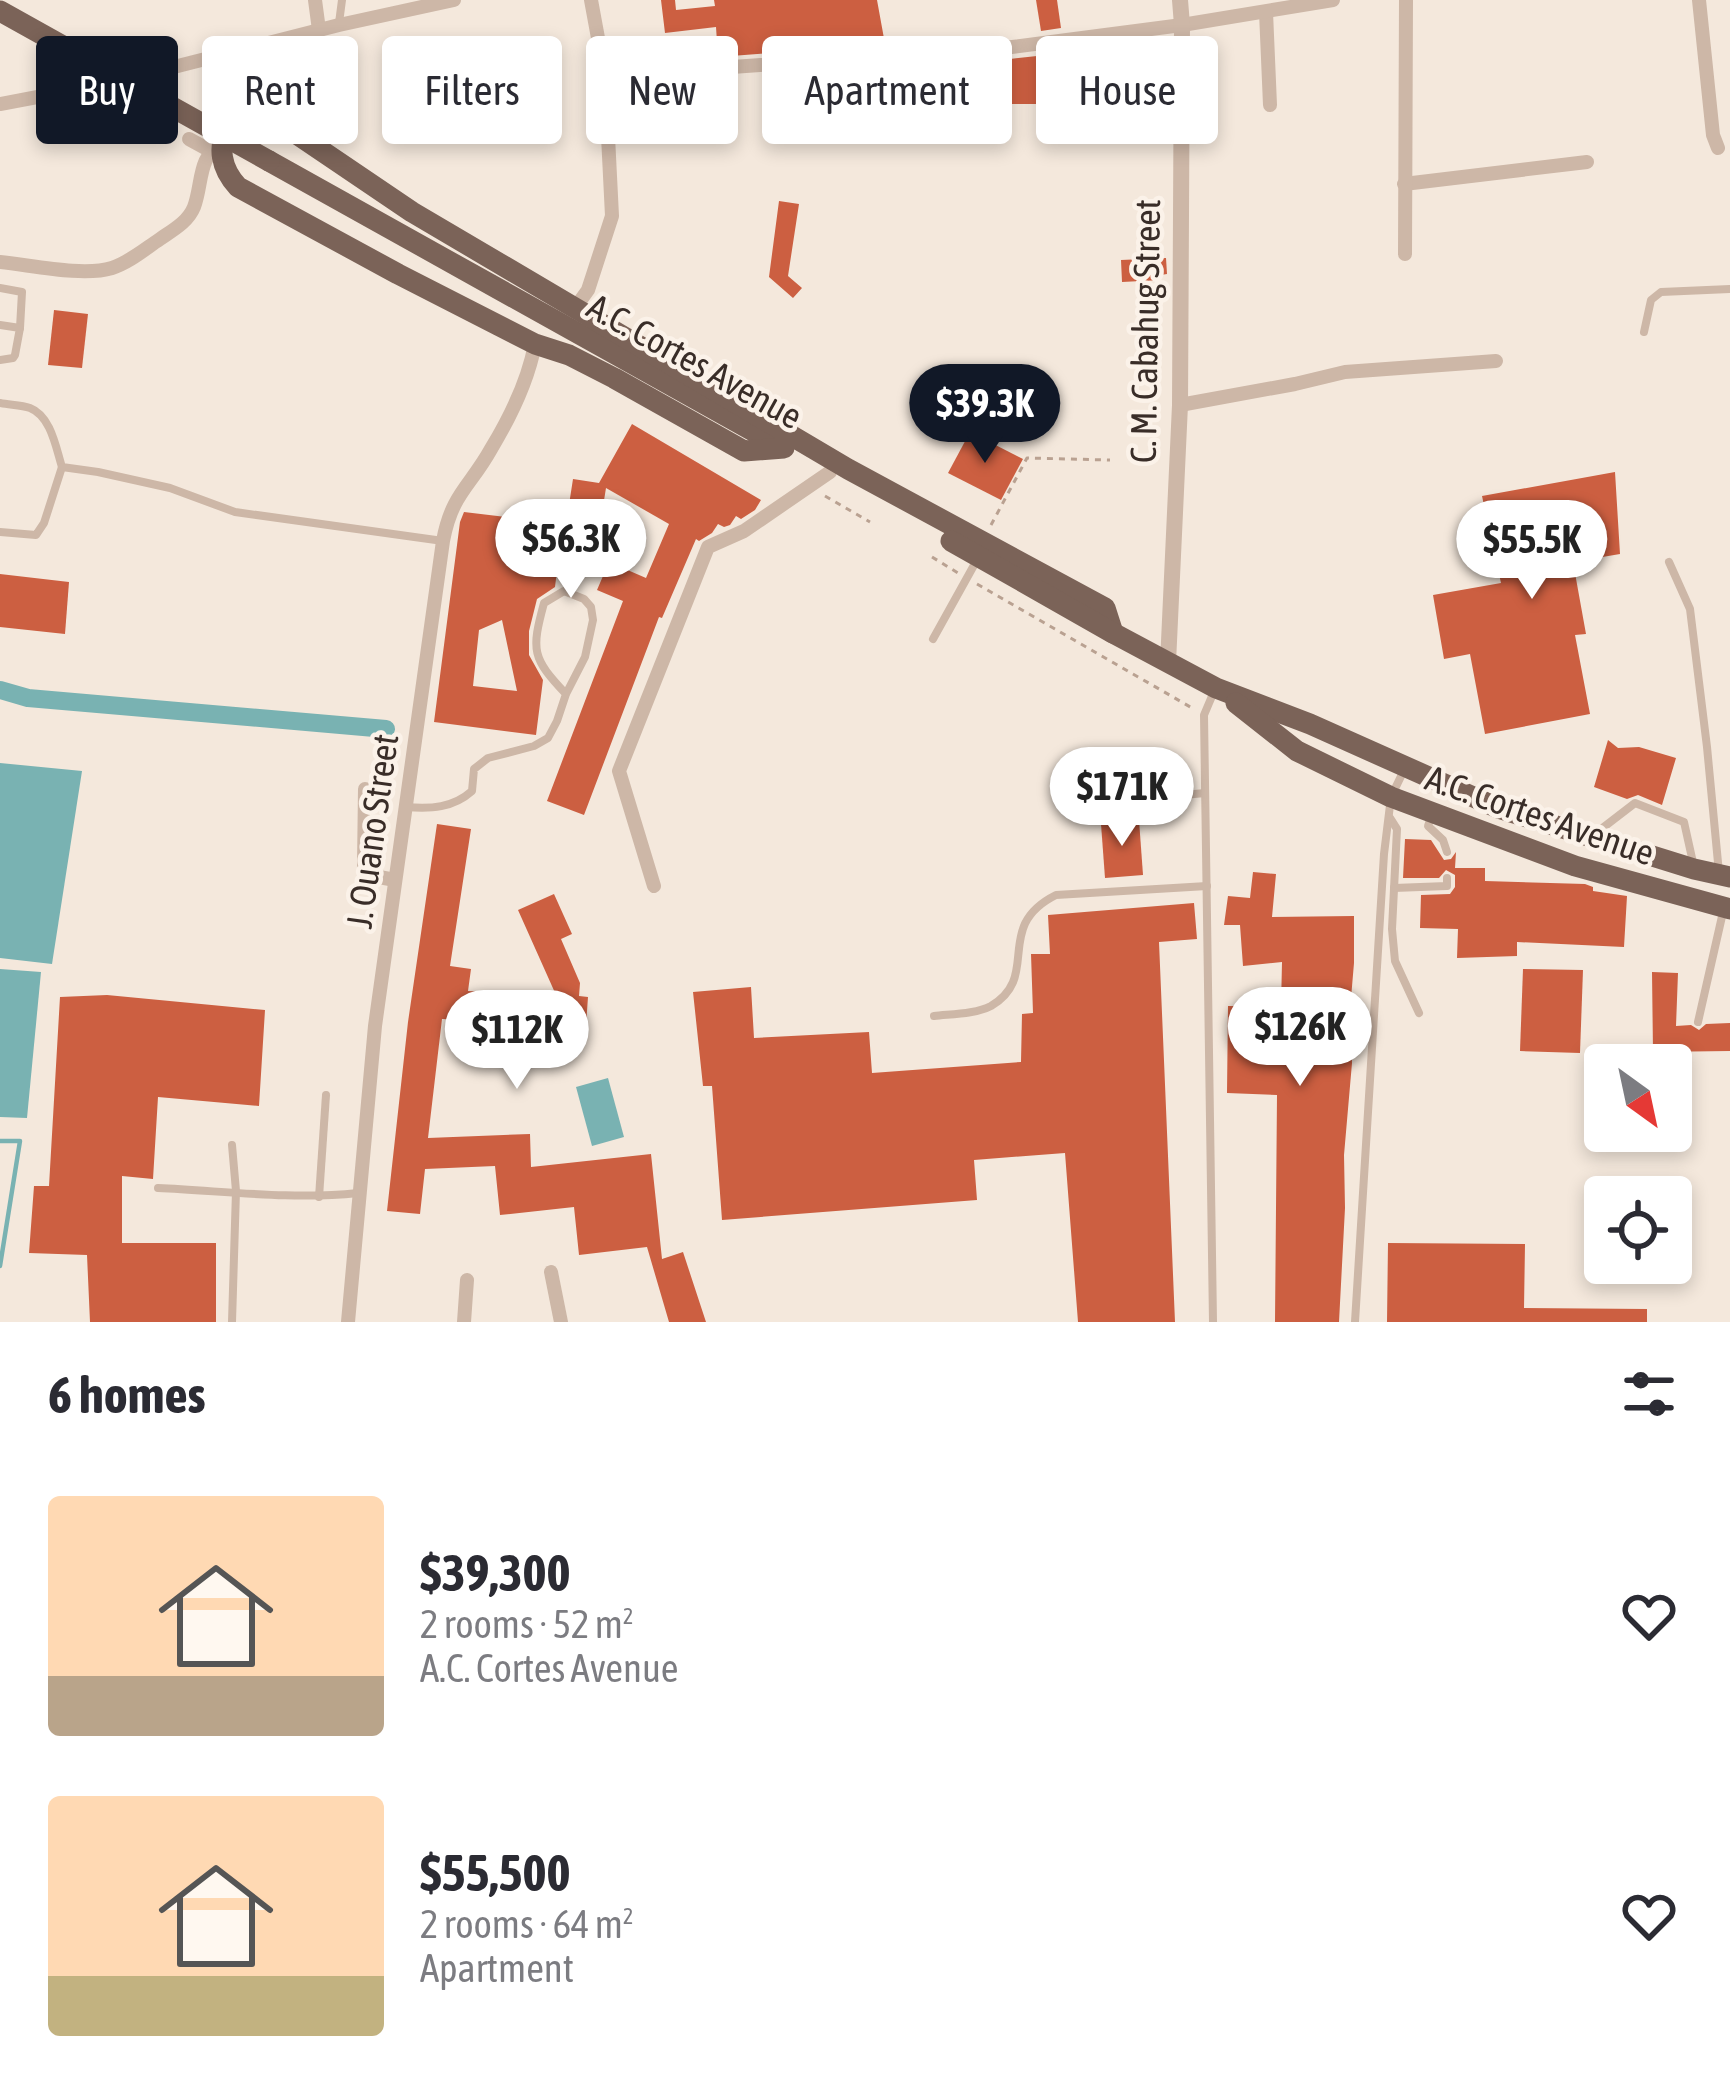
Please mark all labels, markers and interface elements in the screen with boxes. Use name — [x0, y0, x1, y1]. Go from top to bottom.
chip: Buy — [36, 36, 178, 144]
chip: Rent — [202, 36, 358, 144]
chip: Filters — [382, 36, 562, 144]
chip: New — [586, 36, 738, 144]
chip: Apartment — [762, 36, 1012, 144]
chip: House — [1036, 36, 1218, 144]
street label: C. M. Cabahug Street — [1122, 199, 1168, 463]
street label: A.C. Cortes Avenue — [580, 285, 810, 437]
pin: $39.3K — [887, 364, 1083, 466]
text: $39.3K — [936, 381, 1034, 425]
pin: $56.3K — [473, 499, 669, 601]
pin: $55.5K — [1434, 500, 1630, 602]
text: $56.3K — [522, 516, 620, 560]
text: $55.5K — [1483, 517, 1581, 561]
street label: J. Ouano Street — [338, 731, 406, 931]
pin: $171K — [1038, 747, 1206, 849]
street label: A.C. Cortes Avenue — [1420, 756, 1660, 874]
text: $171K — [1077, 764, 1167, 808]
pin: $126K — [1216, 987, 1384, 1089]
pin: $112K — [433, 990, 601, 1092]
text: $126K — [1255, 1004, 1345, 1048]
text: $112K — [472, 1007, 562, 1051]
north arrow — [1584, 1044, 1692, 1152]
map controls — [1584, 1044, 1692, 1284]
button: locate — [1584, 1176, 1692, 1284]
icon: filters — [1616, 1361, 1682, 1427]
text: 6 homes — [48, 1365, 206, 1424]
text: $39,300 — [420, 1543, 570, 1602]
icon: home — [144, 1544, 288, 1688]
icon: heart — [1616, 1583, 1682, 1649]
text: 2 rooms · 52 m² — [420, 1602, 634, 1646]
text: A.C. Cortes Avenue — [420, 1646, 679, 1690]
text: $55,500 — [420, 1843, 570, 1902]
icon: home — [144, 1844, 288, 1988]
icon: heart — [1616, 1883, 1682, 1949]
text: 2 rooms · 64 m² — [420, 1902, 634, 1946]
text: Apartment — [420, 1946, 574, 1990]

